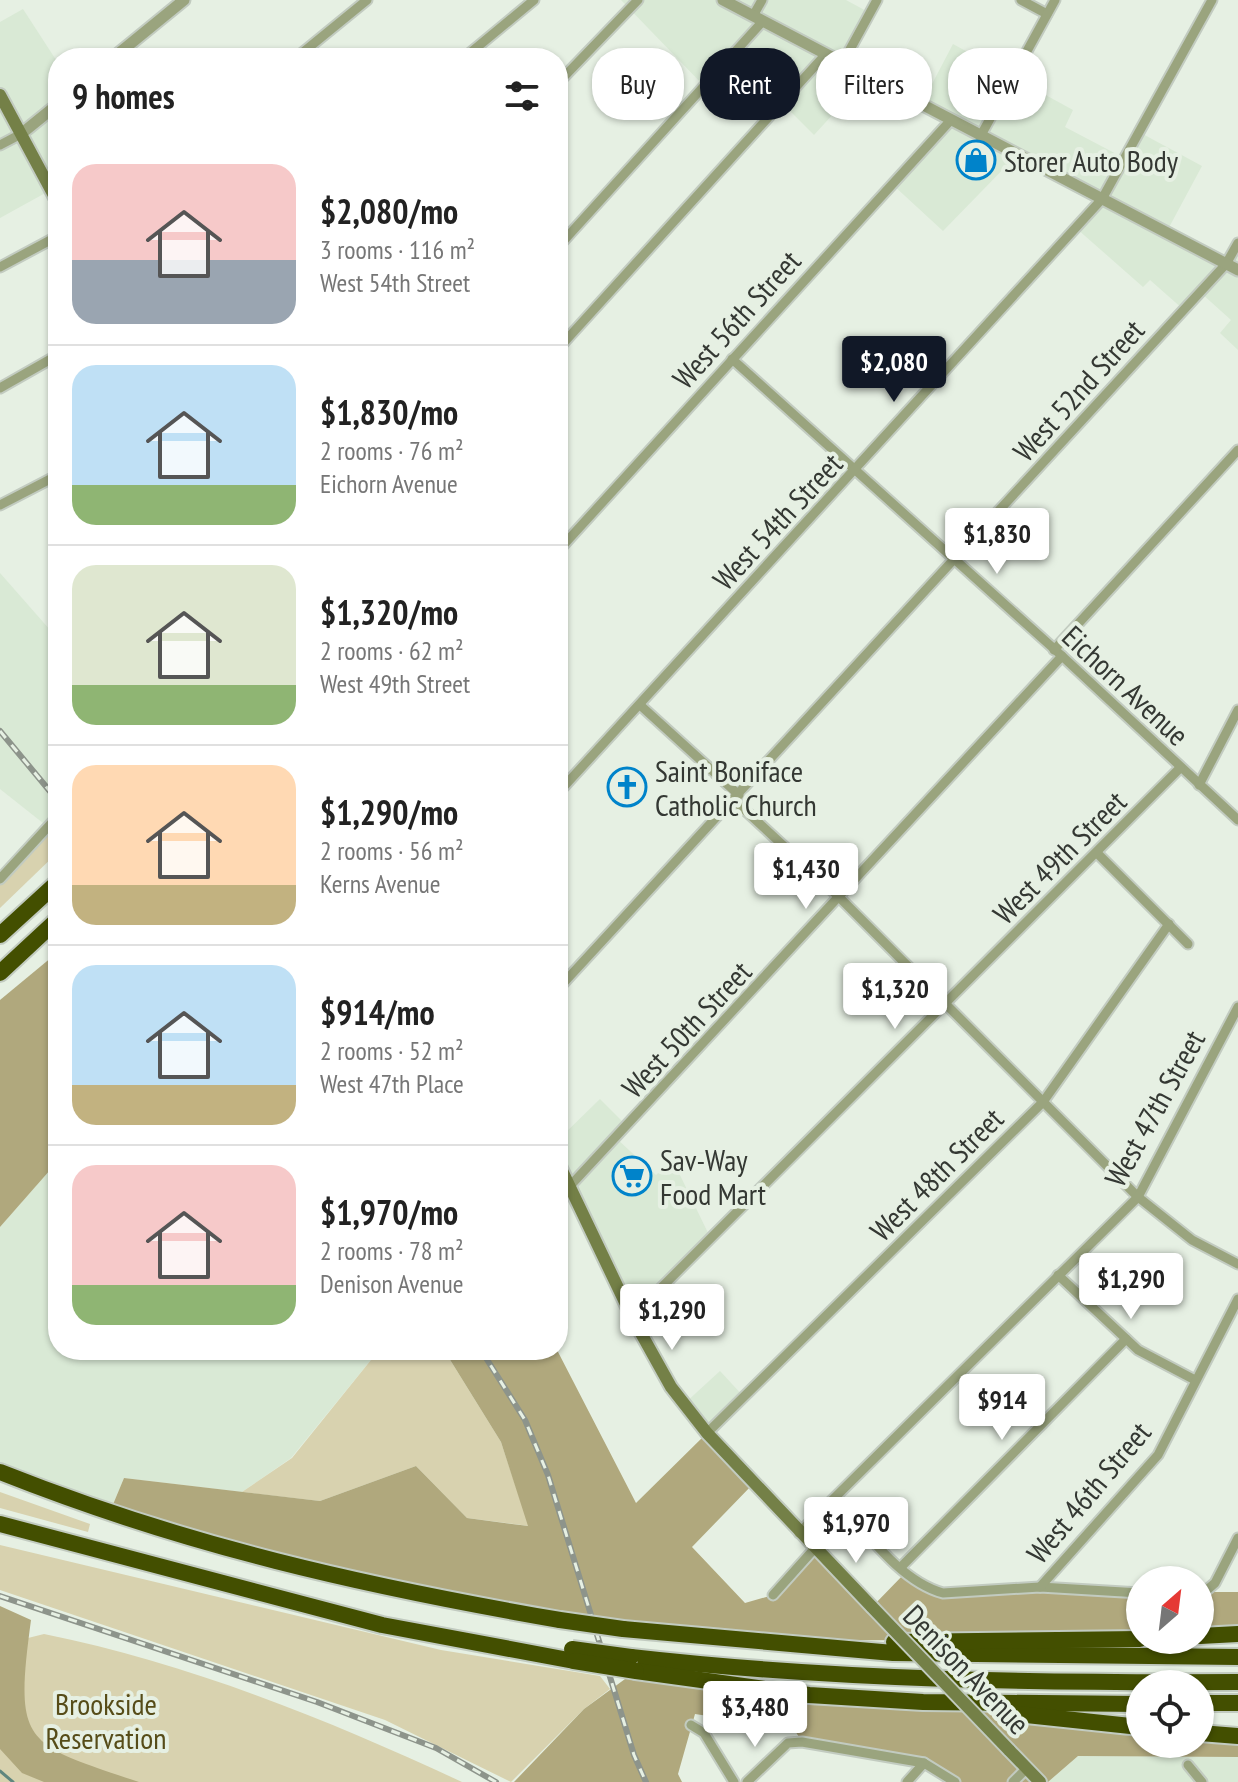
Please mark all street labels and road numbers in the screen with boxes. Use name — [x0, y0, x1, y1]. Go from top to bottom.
street label: West 56th Street — [664, 241, 809, 396]
street label: West 52nd Street — [1004, 310, 1152, 469]
street label: West 54th Street — [704, 444, 851, 598]
street label: Eichorn Avenue — [1055, 617, 1197, 753]
street label: West 49th Street — [984, 781, 1135, 932]
street label: West 50th Street — [613, 952, 760, 1106]
street label: West 47th Street — [1095, 1022, 1213, 1193]
street label: West 48th Street — [861, 1098, 1012, 1249]
street label: West 46th Street — [1017, 1413, 1159, 1571]
street label: Denison Avenue — [895, 1596, 1039, 1742]

